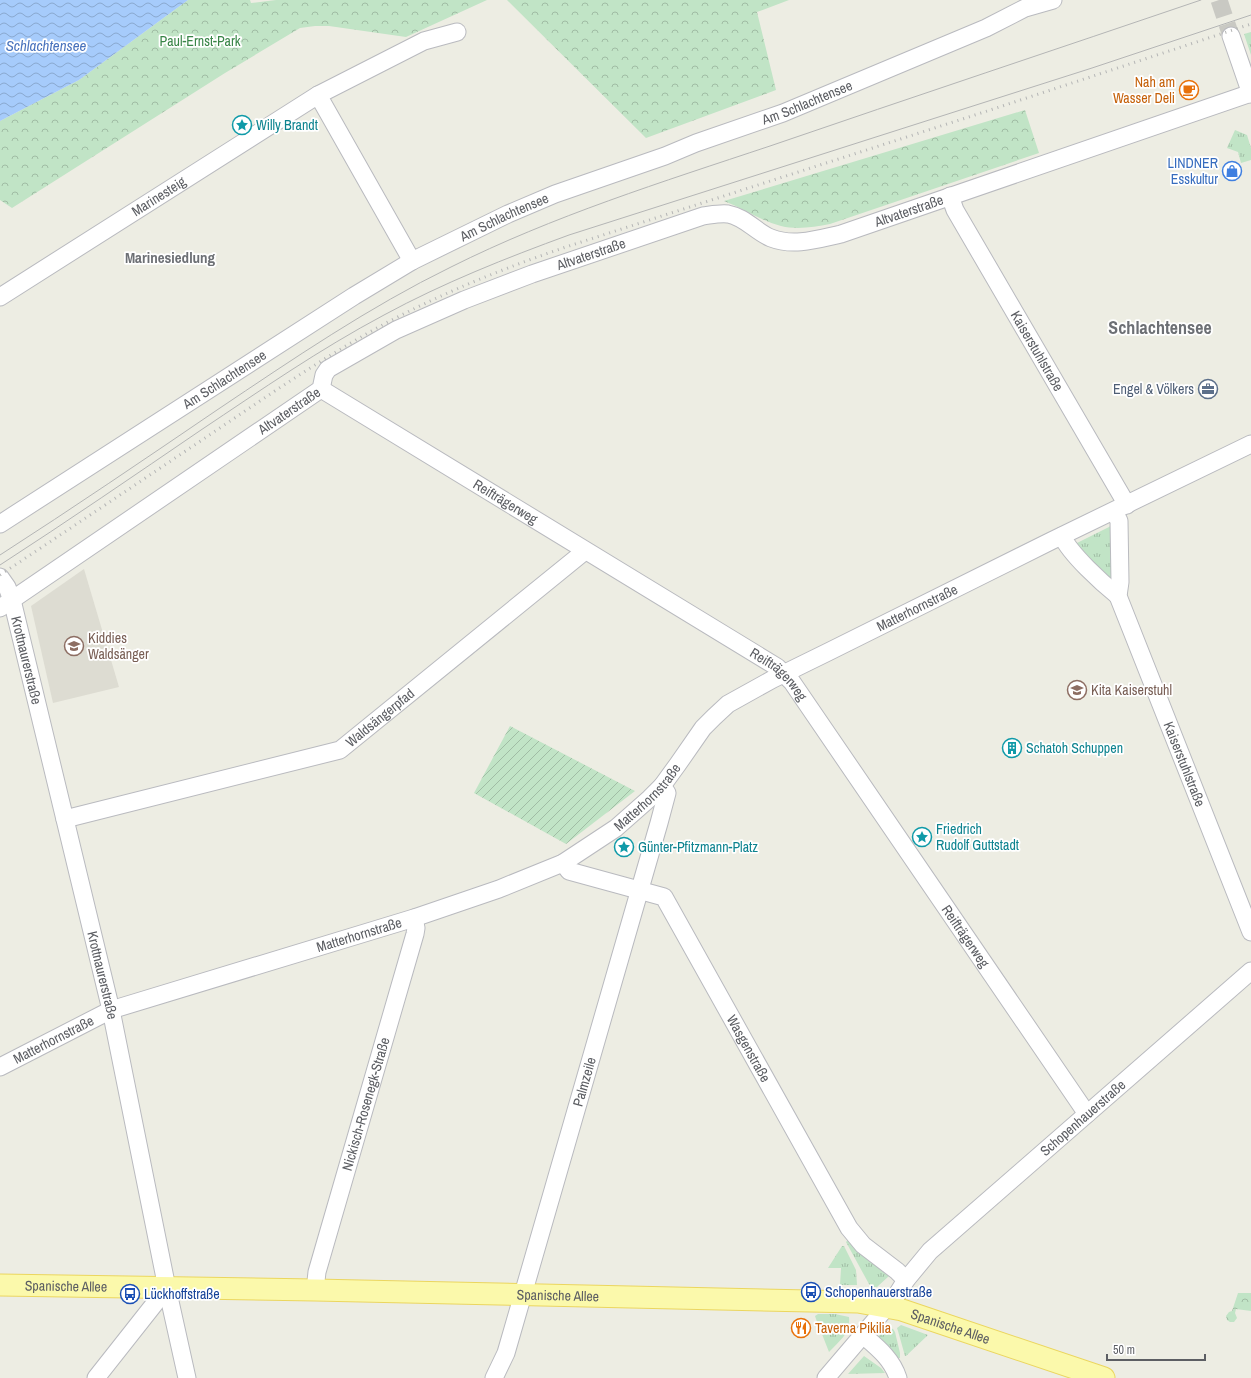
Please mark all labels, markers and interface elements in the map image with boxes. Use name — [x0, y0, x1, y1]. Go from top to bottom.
park label: Paul-Ernst-Park — [159, 32, 241, 50]
water label: Schlachtensee — [6, 35, 87, 56]
place label: Nah am Wasser Deli — [1113, 73, 1175, 107]
street label: Am Schlachtensee — [759, 76, 855, 129]
cafe icon: Nah am Wasser Deli — [1178, 79, 1200, 101]
place icon: Willy Brandt — [231, 114, 253, 136]
place label: Willy Brandt — [256, 116, 318, 134]
place label: LINDNER Esskultur — [1168, 154, 1218, 188]
shop icon: LINDNER Esskultur — [1221, 160, 1243, 182]
street label: Marinesteig — [128, 172, 190, 220]
street label: Am Schlachtensee — [456, 189, 551, 246]
street label: Altvaterstraße — [871, 190, 946, 231]
street label: Altvaterstraße — [553, 234, 628, 274]
district label: Marinesiedlung — [125, 247, 216, 268]
street label: Kaiserstuhlstraße — [1007, 307, 1068, 394]
district label: Schlachtensee — [1108, 315, 1212, 340]
street label: Am Schlachtensee — [178, 346, 270, 413]
office icon: Engel & Völkers — [1197, 378, 1219, 400]
place label: Engel & Völkers — [1113, 380, 1194, 398]
street label: Altvaterstraße — [254, 383, 324, 439]
street label: Reifträgerweg — [470, 475, 541, 528]
street label: Matterhornstraße — [874, 580, 960, 635]
street label: Krottnaurerstraße — [7, 614, 46, 706]
place label: Kiddies Waldsänger — [88, 629, 149, 663]
school or university icon: Kiddies Waldsänger — [63, 635, 85, 657]
street label: Reifträgerweg — [747, 644, 812, 705]
school or university icon: Kita Kaiserstuhl — [1066, 679, 1088, 701]
place label: Kita Kaiserstuhl — [1091, 681, 1172, 699]
street label: Waldsängerpfad — [342, 684, 418, 751]
street label: Kaiserstuhlstraße — [1160, 719, 1209, 809]
building icon: Schatoh Schuppen — [1001, 737, 1023, 759]
place label: Schatoh Schuppen — [1026, 739, 1123, 757]
street label: Matterhornstraße — [610, 760, 685, 835]
place label: Friedrich Rudolf Guttstadt — [936, 820, 1019, 854]
place icon: Friedrich Rudolf Guttstadt — [911, 826, 933, 848]
place icon: Günter-Pfitzmann-Platz — [613, 836, 635, 858]
place label: Günter-Pfitzmann-Platz — [638, 838, 758, 856]
street label: Reifträgerweg — [938, 901, 994, 972]
street label: Matterhornstraße — [314, 913, 404, 956]
street label: Krottnaurerstraße — [83, 929, 122, 1021]
street label: Matterhornstraße — [10, 1011, 97, 1068]
street label: Wasgenstraße — [723, 1012, 775, 1085]
street label: Nickisch-Rosenegk-Straße — [338, 1035, 394, 1173]
street label: Palmzeile — [569, 1055, 600, 1109]
street label: Schopenhauerstraße — [1036, 1076, 1129, 1160]
street label: Spanische Allee — [25, 1276, 107, 1296]
bus stop icon: Schopenhauerstraße — [800, 1281, 822, 1303]
bus stop icon: Lückhoffstraße — [119, 1283, 141, 1305]
place label: Schopenhauerstraße — [825, 1283, 932, 1301]
place label: Lückhoffstraße — [144, 1285, 220, 1303]
street label: Spanische Allee — [516, 1285, 599, 1305]
street label: Spanische Allee — [908, 1305, 992, 1348]
restaurant icon: Taverna Pikilia — [790, 1317, 812, 1339]
place label: Taverna Pikilia — [815, 1319, 892, 1337]
scale bar — [1107, 1336, 1205, 1362]
text: 50 m — [1113, 1342, 1135, 1358]

